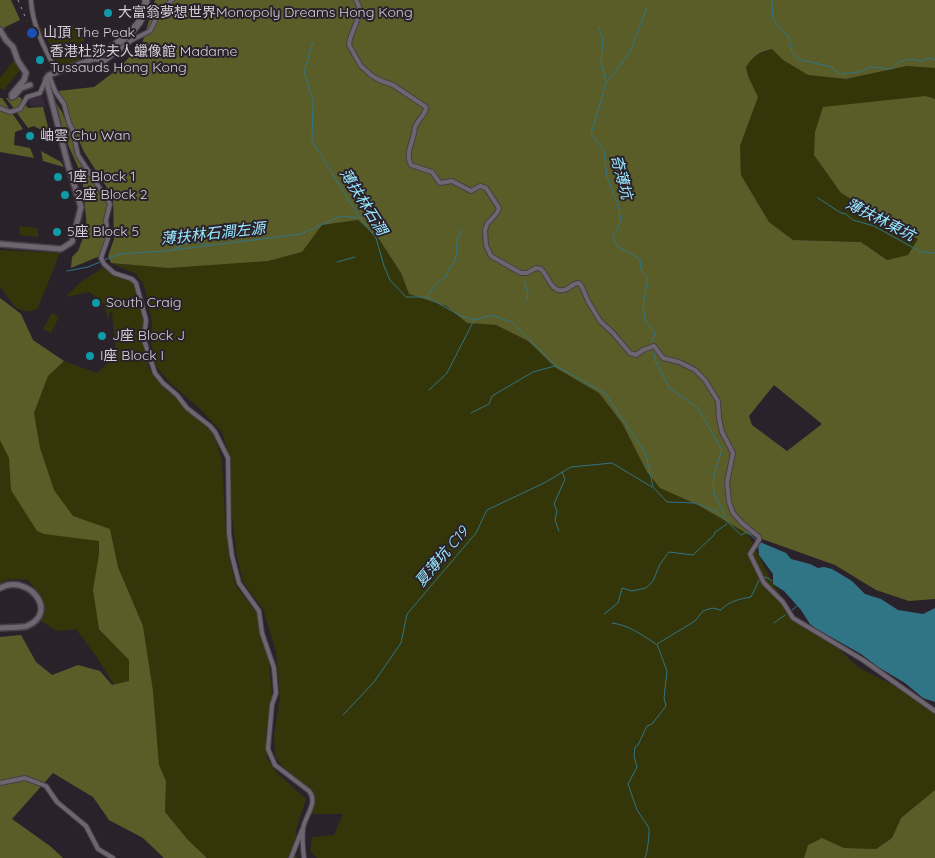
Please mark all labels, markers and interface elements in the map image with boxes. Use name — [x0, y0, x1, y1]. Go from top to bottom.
place label: 大富翁夢想世界Monopoly Dreams Hong Kong — [118, 5, 413, 21]
marker: 大富翁夢想世界Monopoly Dreams Hong Kong — [102, 7, 114, 19]
place label: 山頂 The Peak — [43, 25, 135, 41]
marker: 山頂 The Peak — [25, 26, 39, 40]
place label: 香港杜莎夫人蠟像館 Madame Tussauds Hong Kong — [50, 44, 238, 76]
marker: 香港杜莎夫人蠟像館 Madame Tussauds Hong Kong — [34, 54, 46, 66]
place label: 岫雲 Chu Wan — [40, 128, 131, 144]
marker: 岫雲 Chu Wan — [24, 130, 36, 142]
water label: 奇薄坑 — [606, 153, 636, 201]
water label: 薄扶林石澗 — [335, 165, 391, 239]
place label: 1座 Block 1 — [68, 169, 135, 185]
marker: 1座 Block 1 — [52, 171, 64, 183]
place label: 2座 Block 2 — [75, 187, 148, 203]
marker: 2座 Block 2 — [59, 189, 71, 201]
water label: 薄扶林東坑 — [843, 195, 917, 245]
water label: 薄扶林石澗左源 — [160, 220, 266, 248]
place label: 5座 Block 5 — [67, 224, 139, 240]
marker: 5座 Block 5 — [51, 226, 63, 238]
place label: South Craig — [106, 295, 181, 311]
marker: South Craig — [90, 297, 102, 309]
place label: J座 Block J — [112, 328, 185, 344]
marker: J座 Block J — [96, 330, 108, 342]
place label: I座 Block I — [100, 348, 164, 364]
marker: I座 Block I — [84, 350, 96, 362]
water label: 夏薄坑 C19 — [412, 523, 472, 591]

